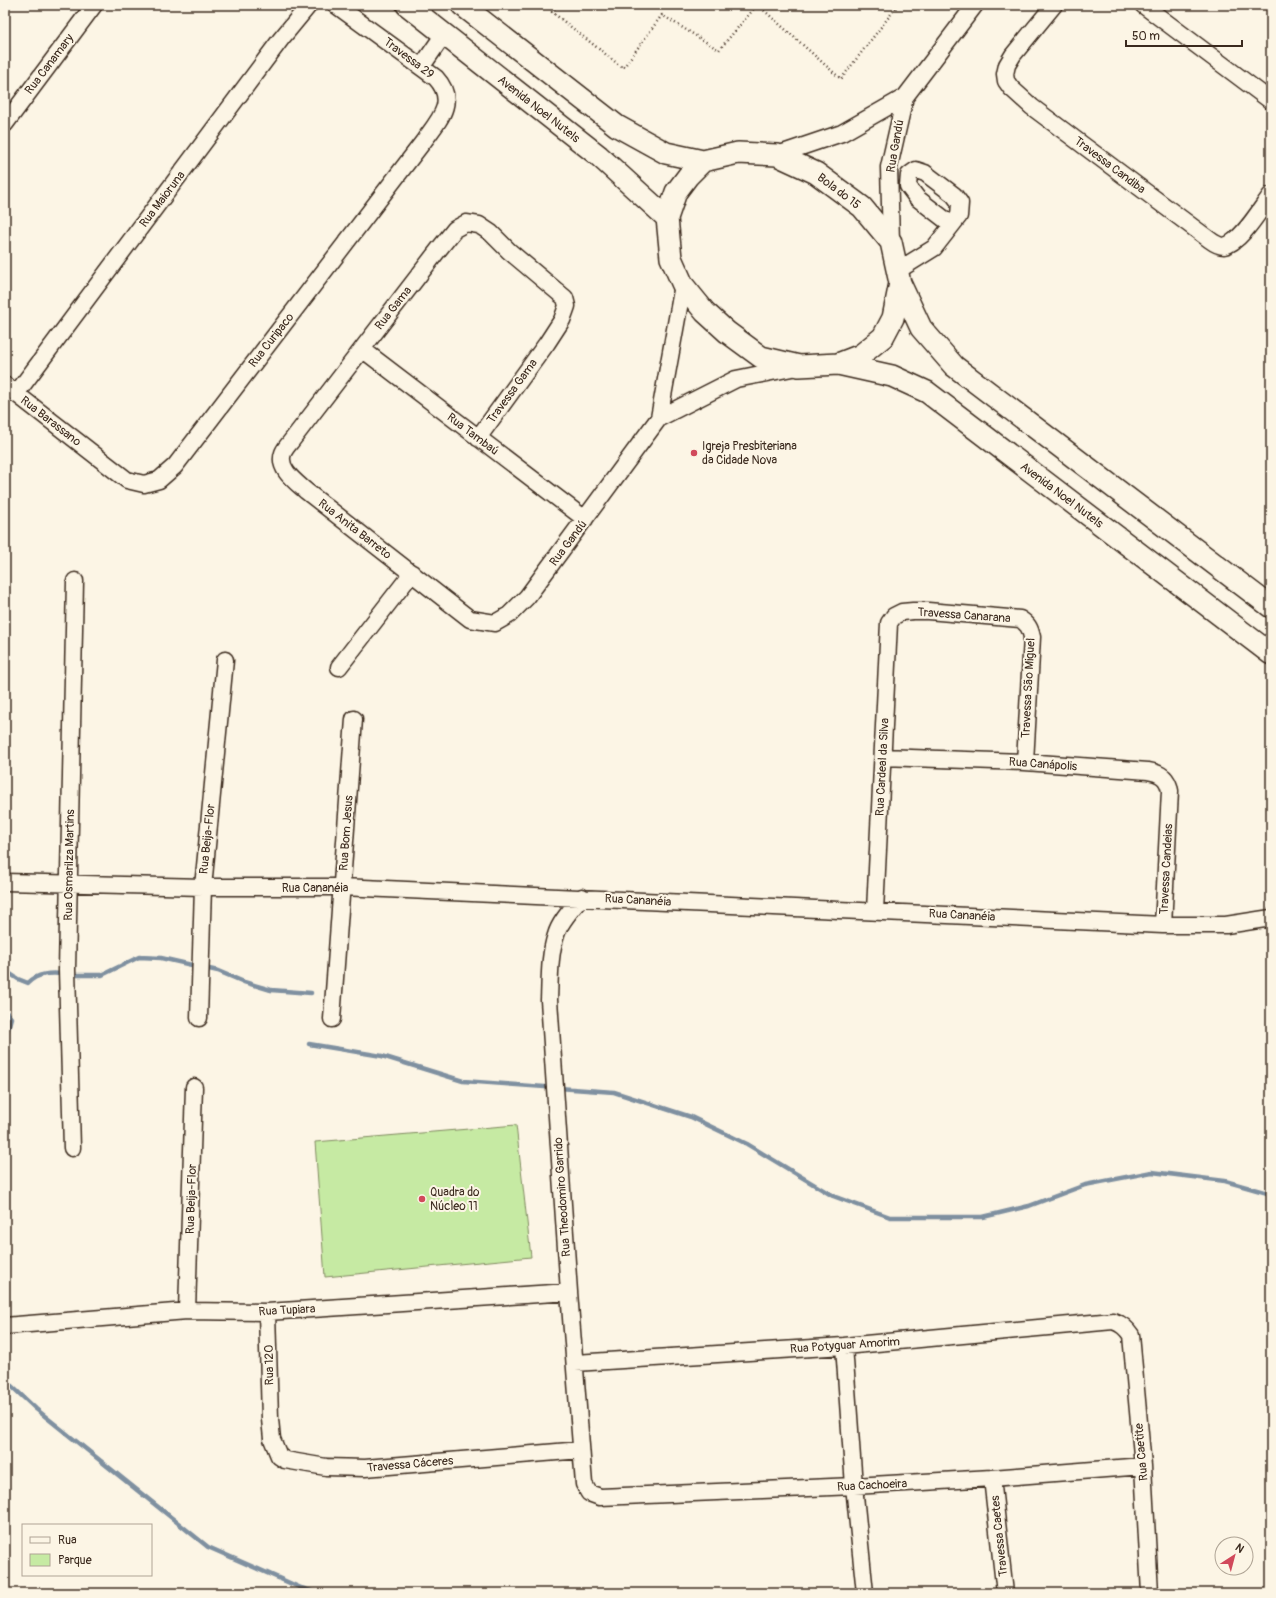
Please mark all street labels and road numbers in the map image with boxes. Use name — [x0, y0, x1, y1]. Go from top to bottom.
street label: Rua Canamary — [22, 31, 77, 97]
street label: Travessa 29 — [381, 35, 437, 82]
street label: Avenida Noel Nutels — [495, 73, 583, 147]
street label: Rua Gandú — [883, 119, 908, 174]
street label: Travessa Candiba — [1071, 134, 1149, 197]
street label: Rua Maioruna — [136, 168, 189, 230]
street label: Bola do 15 — [814, 170, 863, 212]
street label: Rua Gama — [372, 283, 415, 333]
street label: Rua Curipaco — [246, 310, 298, 370]
street label: Travessa Gama — [484, 356, 541, 427]
street label: Rua Barassano — [17, 393, 84, 450]
street label: Rua Tambaú — [444, 410, 502, 459]
street label: Avenida Noel Nutels — [1017, 459, 1107, 532]
street label: Rua Anita Barreto — [315, 496, 395, 563]
street label: Rua Gandú — [546, 518, 590, 569]
street label: Travessa Canarana — [917, 605, 1011, 626]
street label: Travessa São Miguel — [1018, 637, 1039, 738]
street label: Rua Cardeal da Silva — [872, 717, 893, 816]
street label: Rua Canápolis — [1008, 755, 1078, 774]
street label: Rua Bom Jesus — [336, 794, 357, 871]
street label: Rua Beija-Flor — [196, 802, 219, 875]
street label: Rua Osmarilza Martins — [61, 809, 78, 921]
street label: Travessa Candeias — [1157, 823, 1176, 915]
street label: Rua Cananéia — [282, 881, 349, 896]
street label: Rua Cananéia — [604, 891, 672, 910]
street label: Rua Cananéia — [928, 906, 996, 925]
street label: Rua Theodomiro Garrido — [551, 1136, 574, 1257]
street label: Rua Beija-Flor — [183, 1163, 200, 1235]
street label: Rua Tupiara — [258, 1302, 316, 1319]
street label: Rua Potyguar Amorim — [790, 1334, 901, 1357]
street label: Rua 120 — [262, 1344, 277, 1386]
street label: Rua Caetite — [1132, 1422, 1151, 1481]
street label: Travessa Cáceres — [366, 1453, 455, 1476]
street label: Rua Cachoeira — [837, 1476, 908, 1495]
street label: Travessa Caetes — [988, 1494, 1011, 1577]

